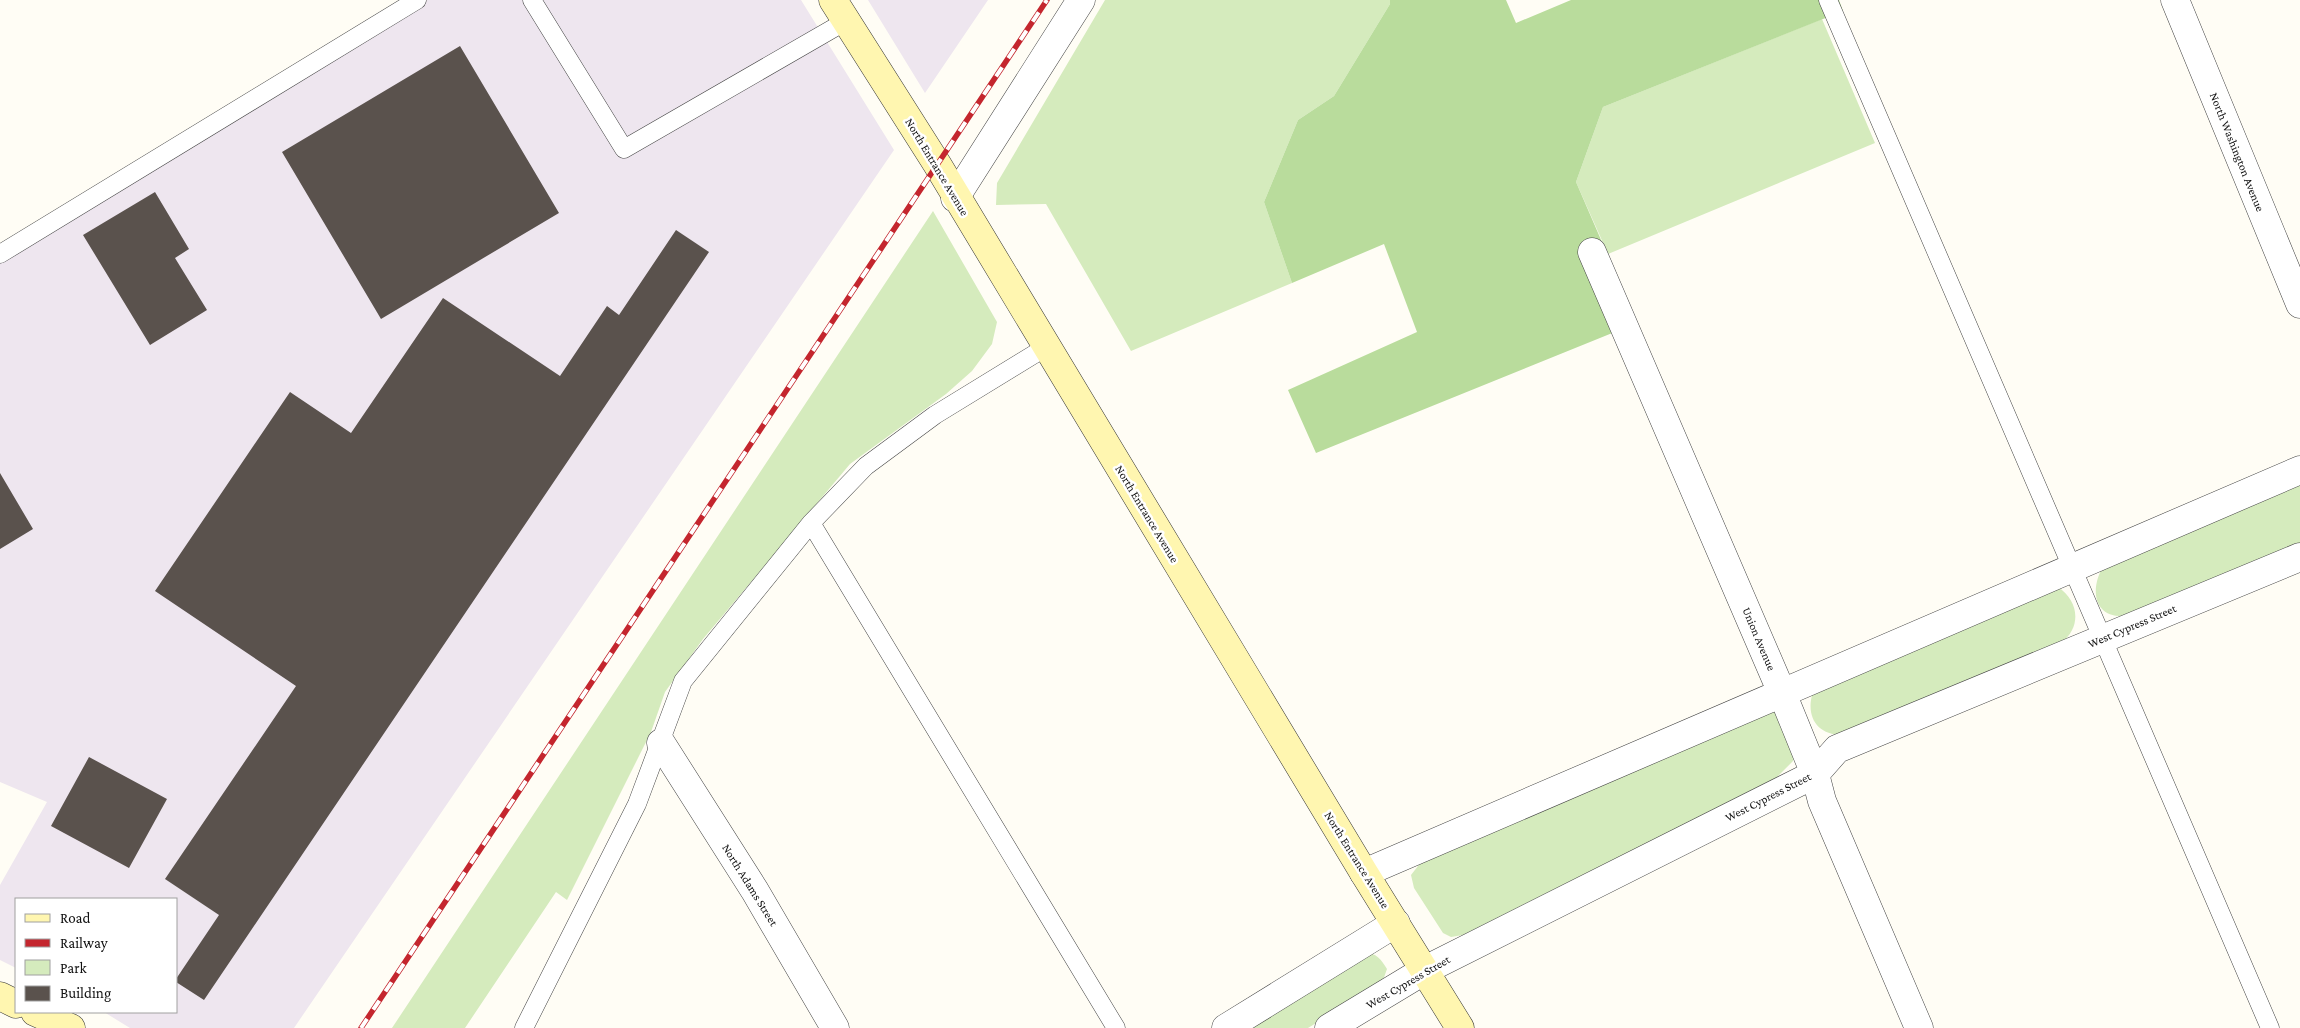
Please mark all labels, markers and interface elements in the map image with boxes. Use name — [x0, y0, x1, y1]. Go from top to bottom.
street label: North Washington Avenue — [2207, 90, 2267, 214]
street label: North Entrance Avenue — [902, 116, 972, 218]
street label: North Entrance Avenue — [1112, 463, 1182, 565]
street label: West Cypress Street — [2086, 601, 2179, 651]
street label: Union Avenue — [1739, 605, 1779, 673]
street label: West Cypress Street — [1723, 769, 1814, 825]
street label: North Entrance Avenue — [1322, 809, 1392, 911]
street label: North Adams Street — [719, 841, 781, 929]
legend — [15, 898, 178, 1013]
text: Road — [60, 910, 91, 926]
text: Railway — [60, 935, 108, 952]
street label: West Cypress Street — [1364, 952, 1453, 1012]
text: Park — [60, 960, 87, 976]
text: Building — [60, 985, 111, 1002]

